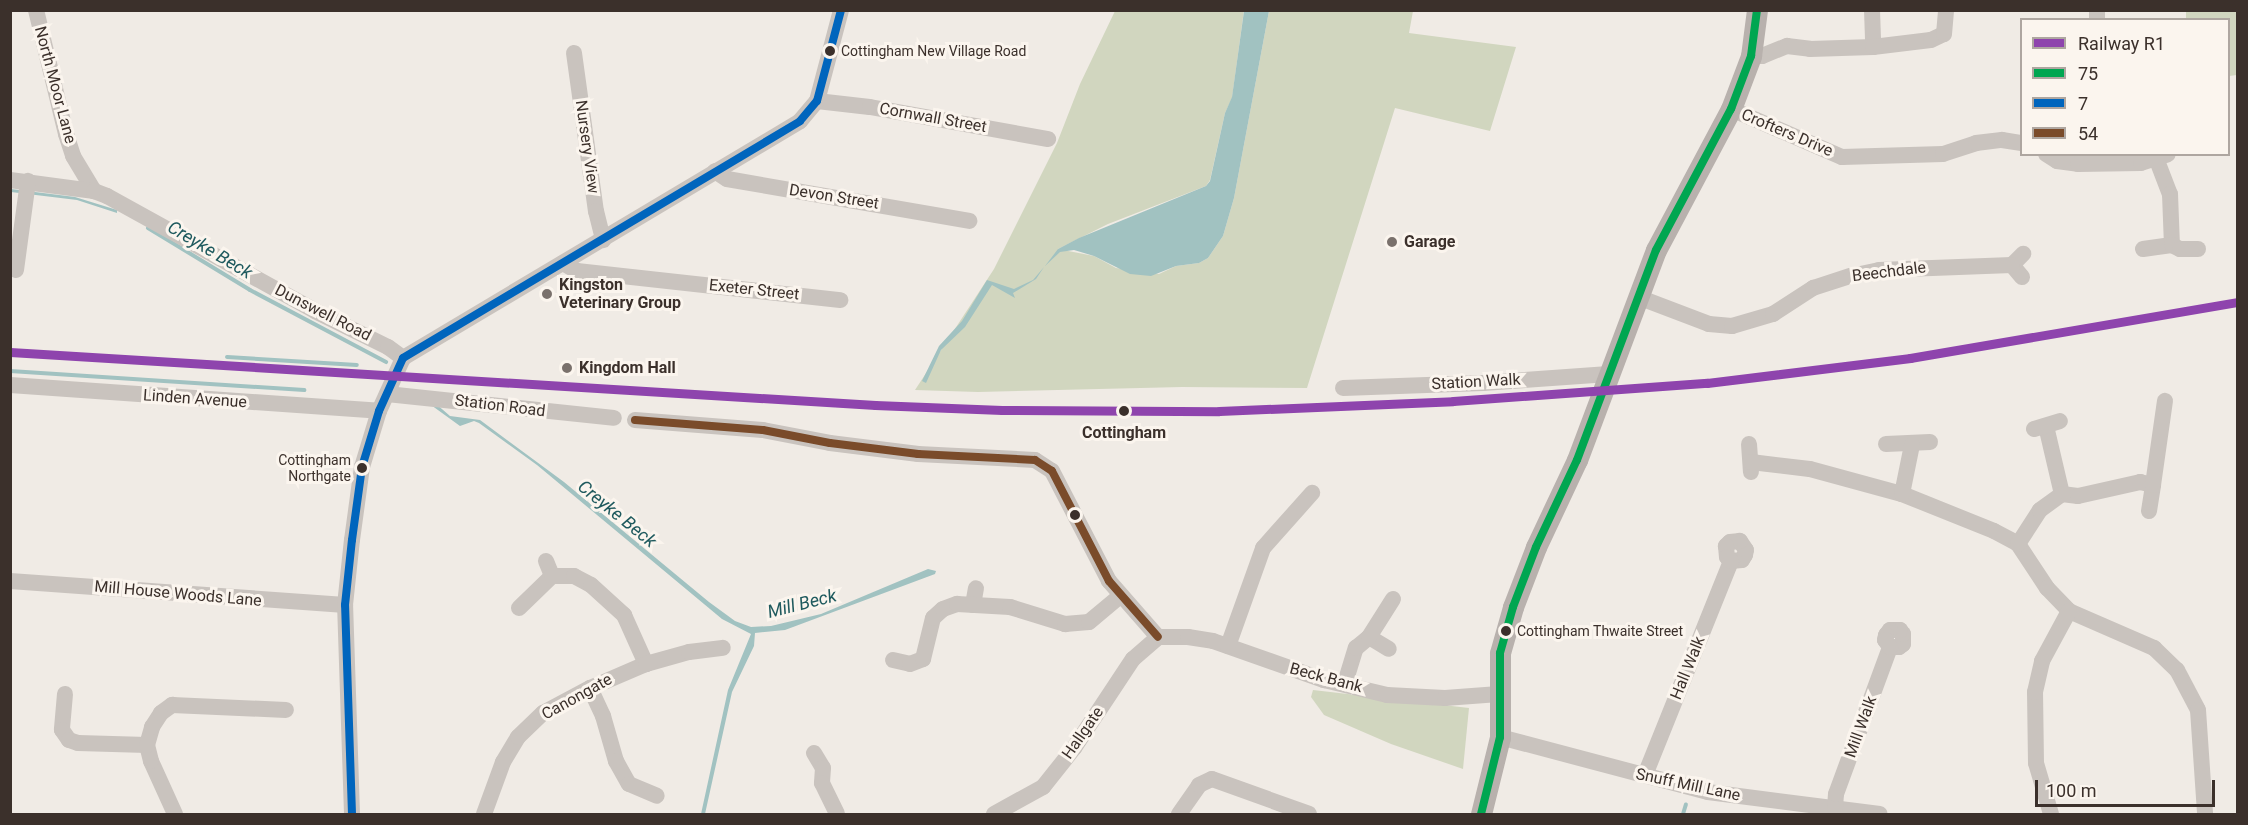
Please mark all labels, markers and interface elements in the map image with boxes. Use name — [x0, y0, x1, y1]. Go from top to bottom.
legend — [2020, 18, 2230, 156]
street label: North Moor Lane — [30, 24, 80, 146]
text: Railway R1 — [2078, 33, 2165, 54]
place label: Cottingham New Village Road — [841, 43, 1026, 59]
marker: Cottingham New Village Road — [824, 45, 836, 57]
text: 75 — [2078, 63, 2098, 84]
text: 7 — [2078, 93, 2088, 114]
street label: Nursery View — [571, 99, 603, 195]
street label: Cornwall Street — [878, 99, 988, 137]
street label: Crofters Drive — [1738, 105, 1836, 161]
text: 54 — [2078, 123, 2098, 144]
street label: Devon Street — [788, 180, 880, 214]
water label: Creyke Beck — [164, 216, 256, 284]
place label: Garage — [1404, 232, 1455, 252]
marker: Garage — [1385, 235, 1399, 249]
street label: Beechdale — [1851, 258, 1927, 286]
place label: Kingston Veterinary Group — [559, 275, 681, 313]
street label: Exeter Street — [708, 276, 800, 304]
street label: Dunswell Road — [272, 281, 374, 345]
marker: Kingston Veterinary Group — [540, 287, 554, 301]
place label: Kingdom Hall — [579, 358, 676, 378]
marker: Kingdom Hall — [560, 361, 574, 375]
street label: Station Walk — [1431, 370, 1521, 394]
street label: Linden Avenue — [142, 386, 248, 412]
street label: Station Road — [454, 391, 546, 421]
marker: Cottingham — [1114, 401, 1134, 421]
place label: Cottingham — [1082, 423, 1166, 443]
place label: Cottingham Northgate — [278, 452, 351, 484]
marker: Cottingham Northgate — [356, 462, 368, 474]
water label: Creyke Beck — [573, 476, 661, 552]
unlabelled marker — [1069, 509, 1081, 521]
street label: Mill House Woods Lane — [94, 577, 262, 611]
water label: Mill Beck — [765, 585, 839, 623]
place label: Cottingham Thwaite Street — [1517, 623, 1683, 639]
marker: Cottingham Thwaite Street — [1500, 625, 1512, 637]
street label: Hall Walk — [1667, 634, 1709, 702]
street label: Beck Bank — [1288, 659, 1364, 697]
street label: Canongate — [539, 670, 615, 724]
street label: Mill Walk — [1841, 694, 1881, 760]
street label: Hallgate — [1058, 703, 1108, 763]
street label: Snuff Mill Lane — [1634, 765, 1742, 805]
scale bar — [2038, 768, 2218, 806]
text: 100 m — [2046, 780, 2097, 801]

